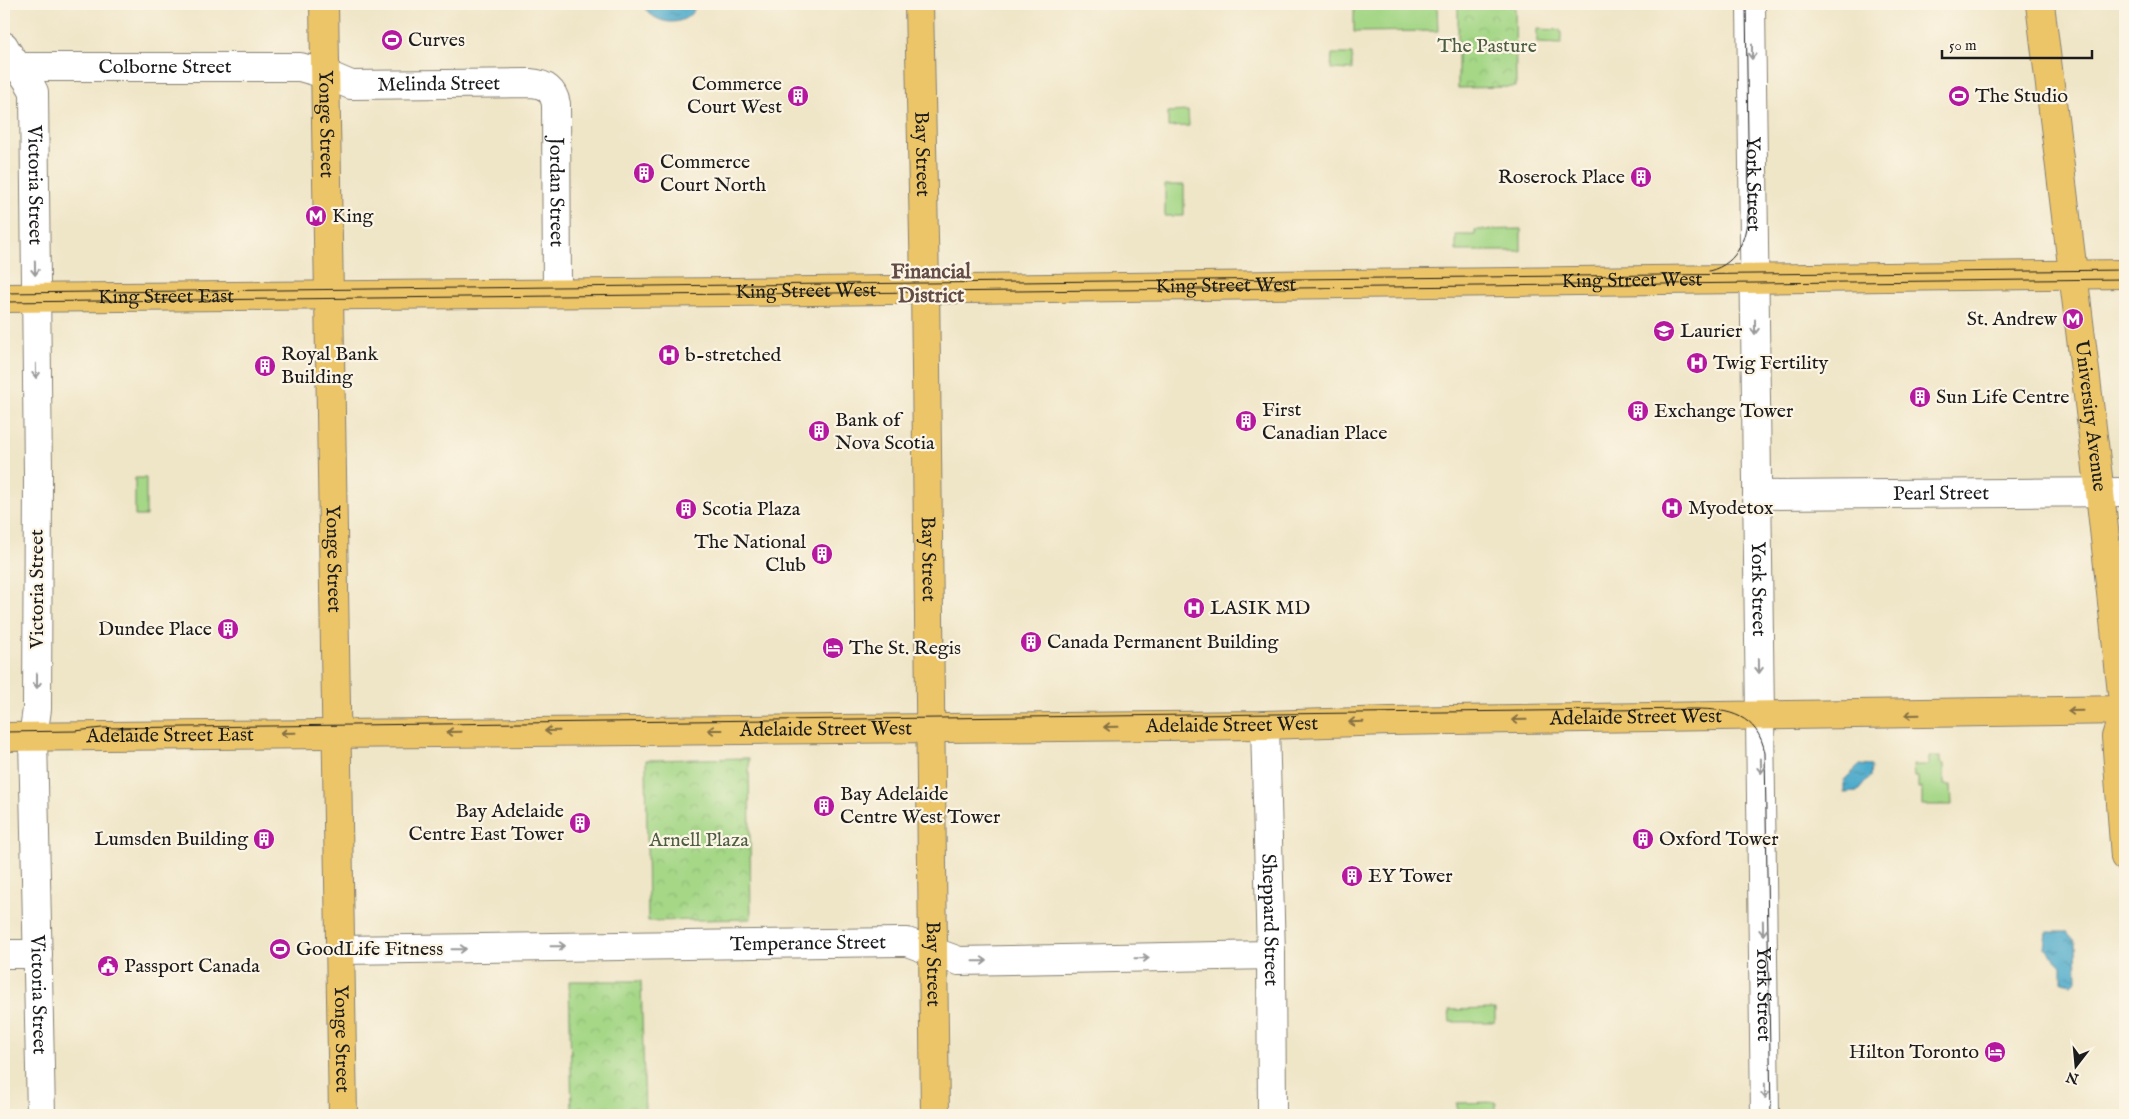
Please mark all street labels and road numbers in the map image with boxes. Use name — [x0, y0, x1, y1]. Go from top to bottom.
street label: Colborne Street — [98, 55, 232, 80]
street label: Yonge Street — [313, 70, 339, 178]
street label: Melinda Street — [377, 71, 500, 97]
street label: Bay Street — [909, 111, 936, 197]
street label: Victoria Street — [22, 124, 48, 245]
street label: Jordan Street — [544, 135, 569, 247]
street label: York Street — [1740, 136, 1766, 232]
street label: King Street West — [1561, 267, 1703, 294]
street label: King Street West — [1155, 272, 1297, 299]
street label: King Street West — [735, 278, 877, 304]
street label: King Street East — [98, 284, 234, 310]
street label: University Avenue — [2069, 339, 2112, 493]
street label: Pearl Street — [1893, 481, 1989, 506]
street label: Yonge Street — [320, 505, 347, 613]
street label: Bay Street — [915, 516, 941, 602]
street label: Victoria Street — [25, 529, 50, 650]
street label: York Street — [1745, 541, 1771, 637]
street label: Adelaide Street West — [1549, 704, 1722, 731]
street label: Adelaide Street West — [1145, 711, 1319, 739]
street label: Adelaide Street West — [739, 716, 912, 743]
street label: Adelaide Street East — [85, 722, 254, 749]
street label: Sheppard Street — [1256, 853, 1284, 986]
street label: Bay Street — [920, 921, 946, 1007]
street label: Temperance Street — [730, 930, 886, 957]
street label: Victoria Street — [25, 933, 52, 1055]
street label: York Street — [1750, 946, 1777, 1042]
street label: Yonge Street — [328, 985, 355, 1093]

